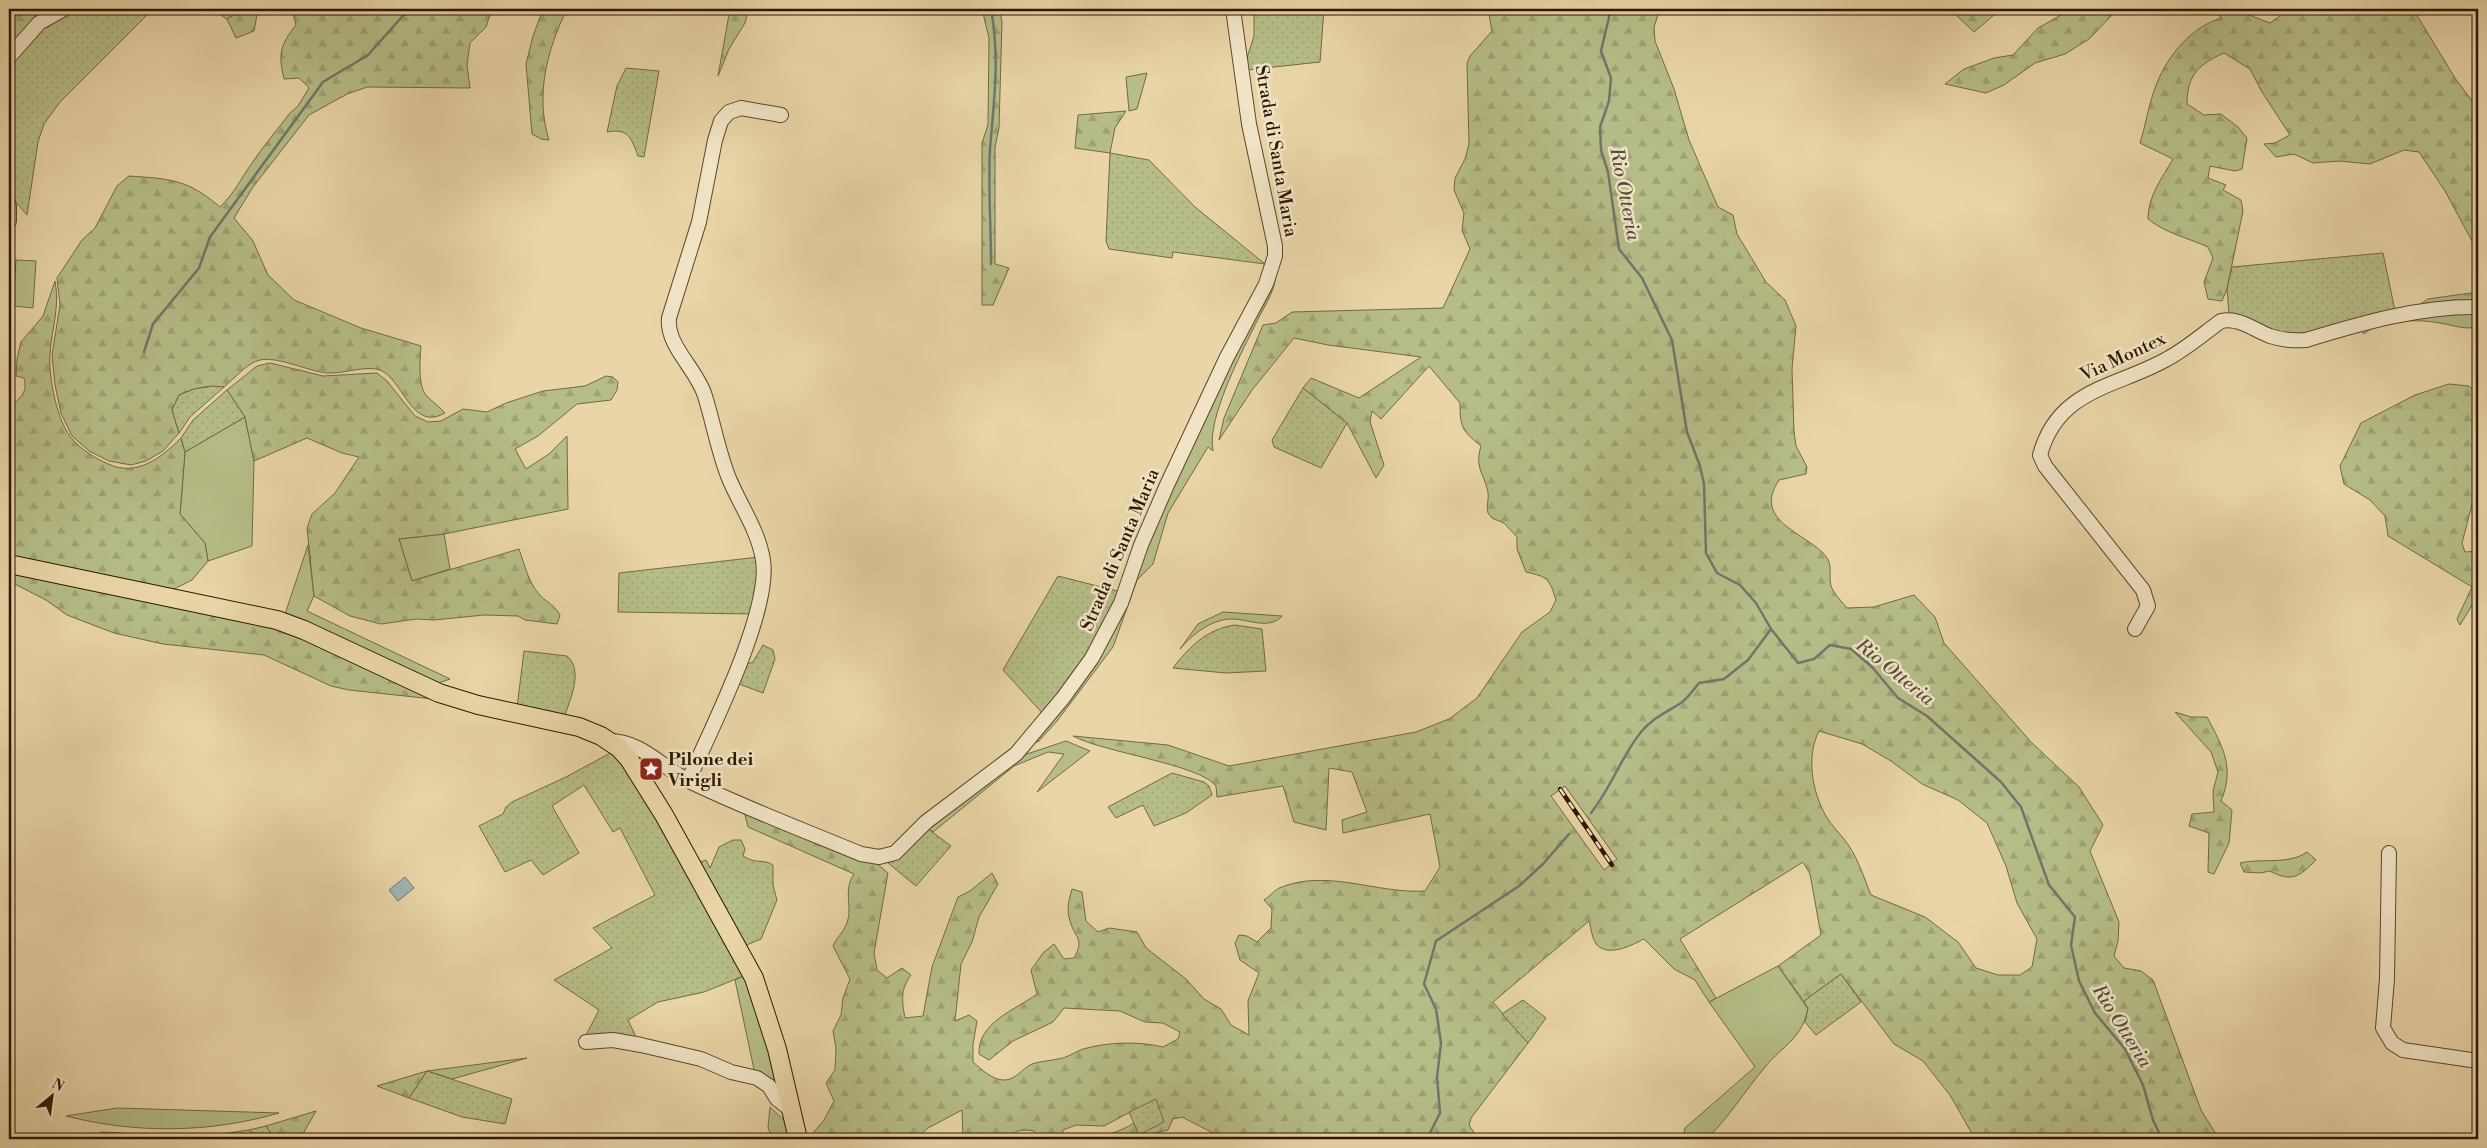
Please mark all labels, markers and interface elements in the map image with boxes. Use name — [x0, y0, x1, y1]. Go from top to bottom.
street label: Strada di Santa Maria — [1250, 63, 1303, 240]
water label: Rio Otteria — [1604, 145, 1646, 243]
street label: Via Montex — [2076, 327, 2170, 387]
street label: Strada di Santa Maria — [1075, 464, 1165, 635]
water label: Rio Otteria — [1850, 633, 1939, 711]
place label: Pilone dei Virigli — [667, 748, 753, 792]
place icon: Pilone dei Virigli — [638, 756, 664, 782]
water label: Rio Otteria — [2086, 979, 2157, 1073]
north arrow — [28, 1070, 78, 1120]
text: N — [49, 1075, 67, 1096]

